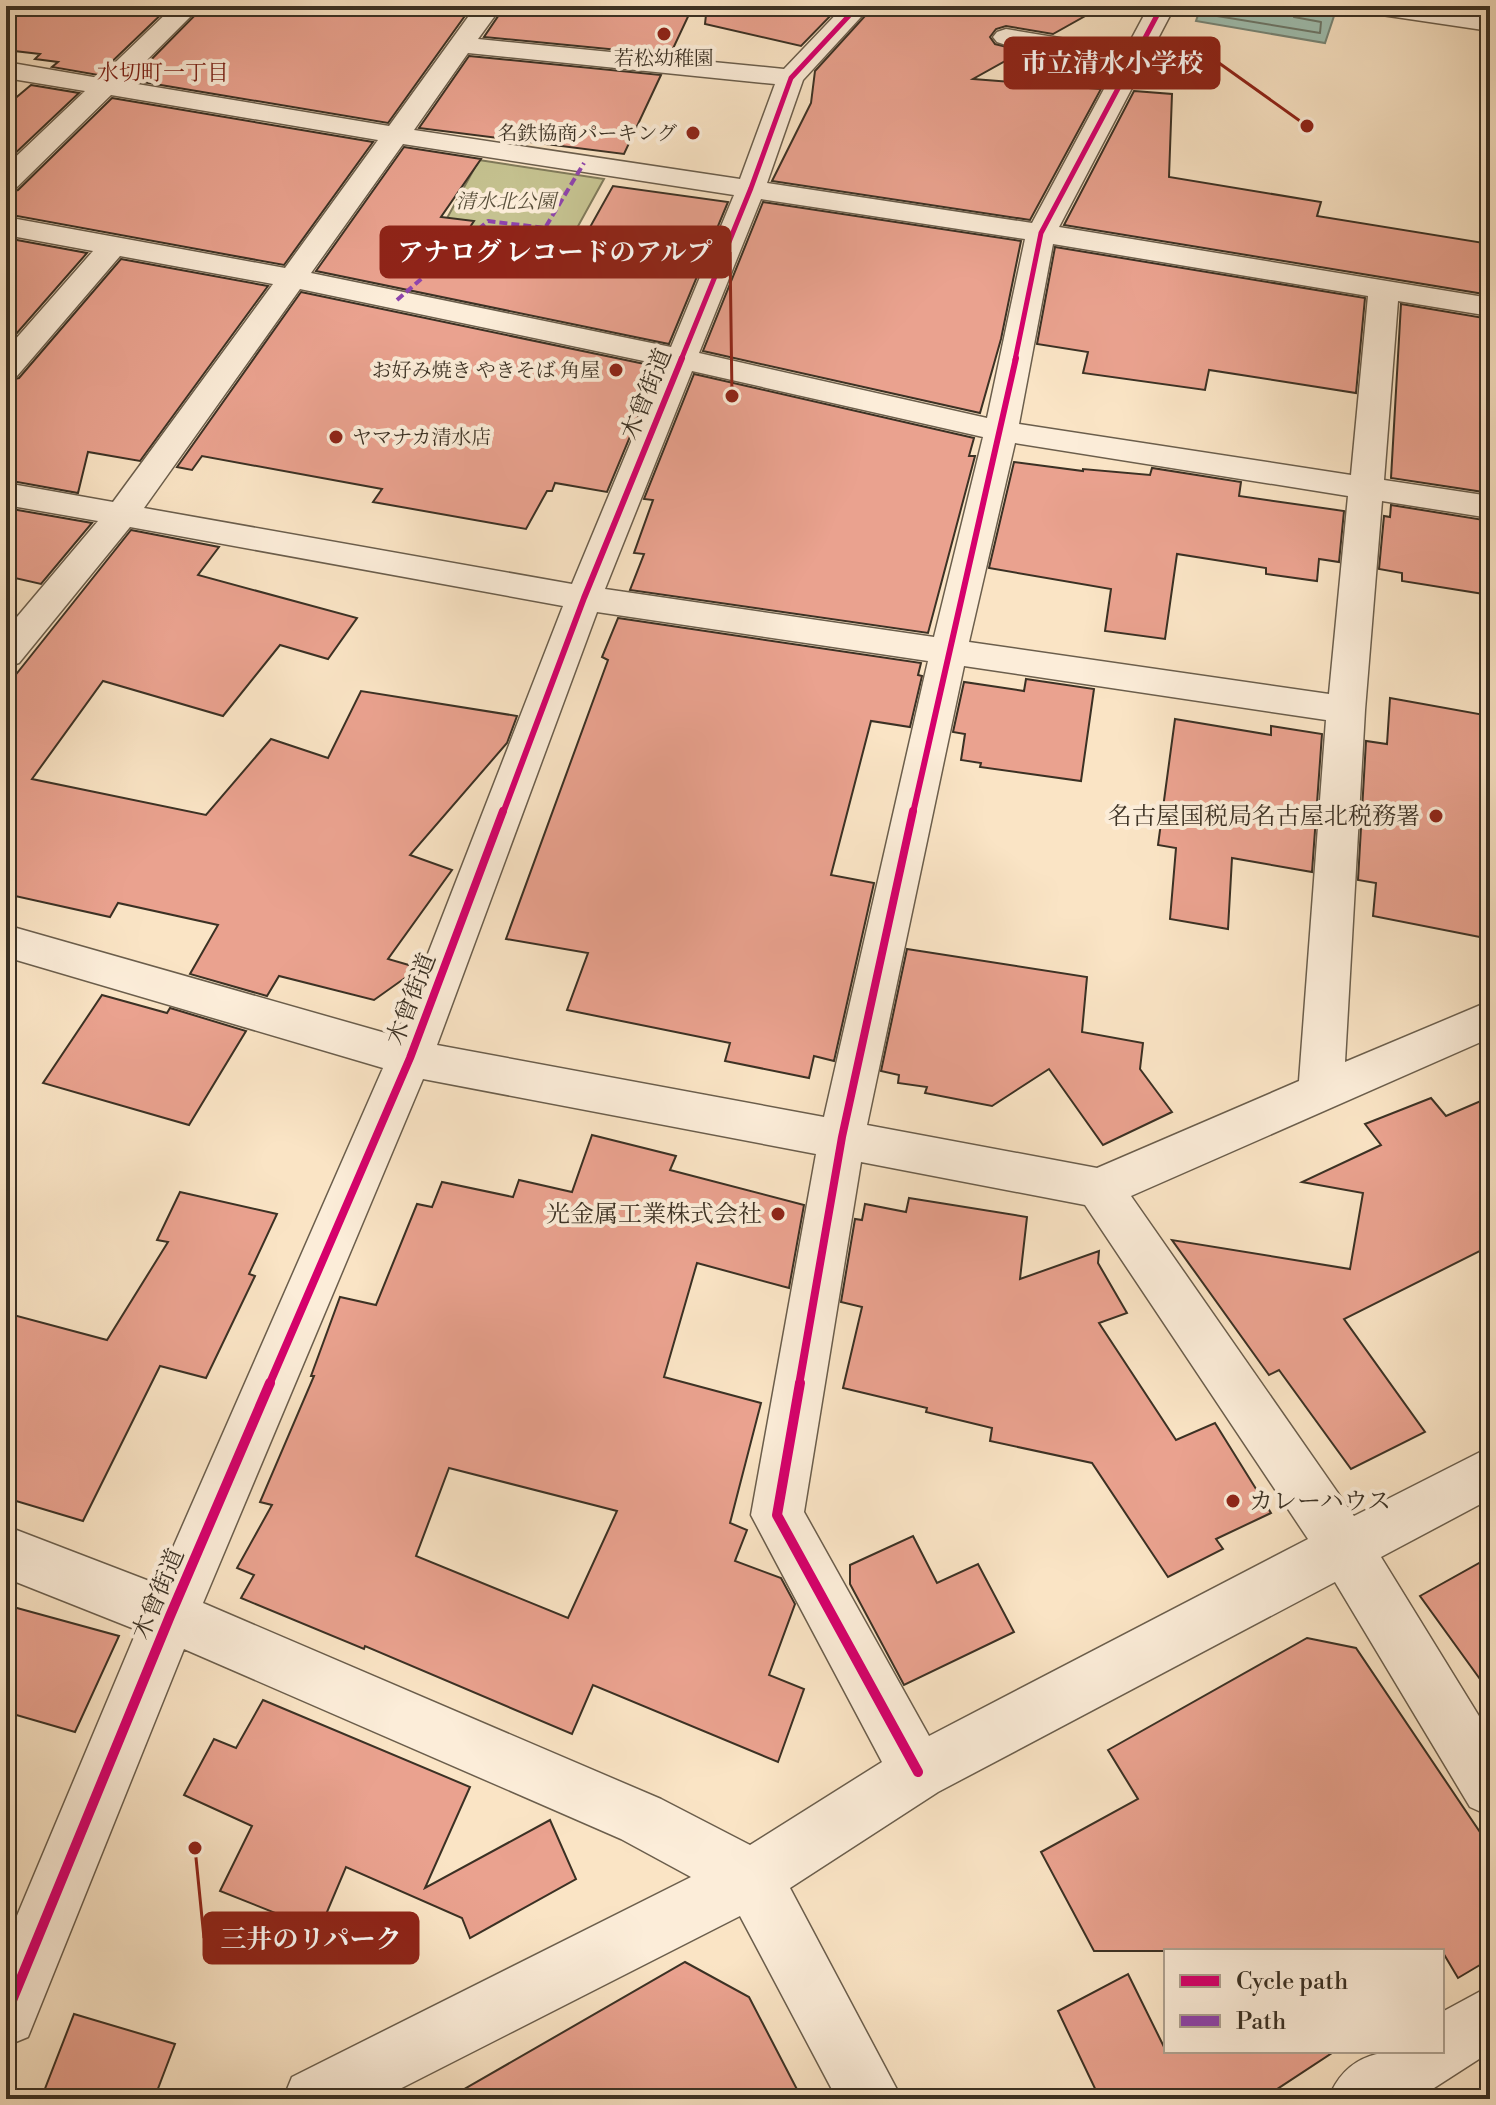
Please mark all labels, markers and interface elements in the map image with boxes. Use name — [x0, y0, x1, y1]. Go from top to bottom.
marker: 若松幼稚園 — [655, 25, 673, 43]
callout: 市立清水小学校 — [1005, 38, 1219, 88]
place label: 若松幼稚園 — [614, 47, 714, 72]
text: 市立清水小学校 — [1021, 48, 1203, 80]
district label: 水切町一丁目 — [97, 60, 229, 87]
place label: 名鉄協商パーキング — [498, 122, 677, 147]
marker: 名鉄協商パーキング — [684, 124, 702, 142]
park label: 清水北公園 — [456, 190, 559, 215]
callout: アナログ レコードのアルプ — [381, 227, 730, 277]
text: アナログ レコードのアルプ — [397, 237, 713, 269]
street label: 木曾街道 — [615, 344, 679, 444]
place label: お好み焼き やきそば 角屋 — [372, 359, 600, 384]
marker: お好み焼き やきそば 角屋 — [607, 361, 625, 379]
place label: ヤマナカ清水店 — [352, 426, 492, 451]
marker: ヤマナカ清水店 — [327, 428, 345, 446]
place label: 名古屋国税局名古屋北税務署 — [1108, 802, 1420, 832]
marker: 名古屋国税局名古屋北税務署 — [1427, 807, 1445, 825]
street label: 木曾街道 — [381, 949, 443, 1050]
place label: 光金属工業株式会社 — [546, 1200, 762, 1230]
marker: 光金属工業株式会社 — [769, 1205, 787, 1223]
place label: カレーハウス — [1249, 1487, 1391, 1517]
marker: カレーハウス — [1224, 1492, 1242, 1510]
street label: 木曾街道 — [126, 1544, 191, 1644]
callout: 三井のリパーク — [204, 1913, 418, 1963]
text: 三井のリパーク — [220, 1924, 402, 1956]
legend — [1164, 1949, 1444, 2053]
text: Cycle path — [1236, 1967, 1348, 1997]
text: Path — [1236, 2007, 1286, 2037]

